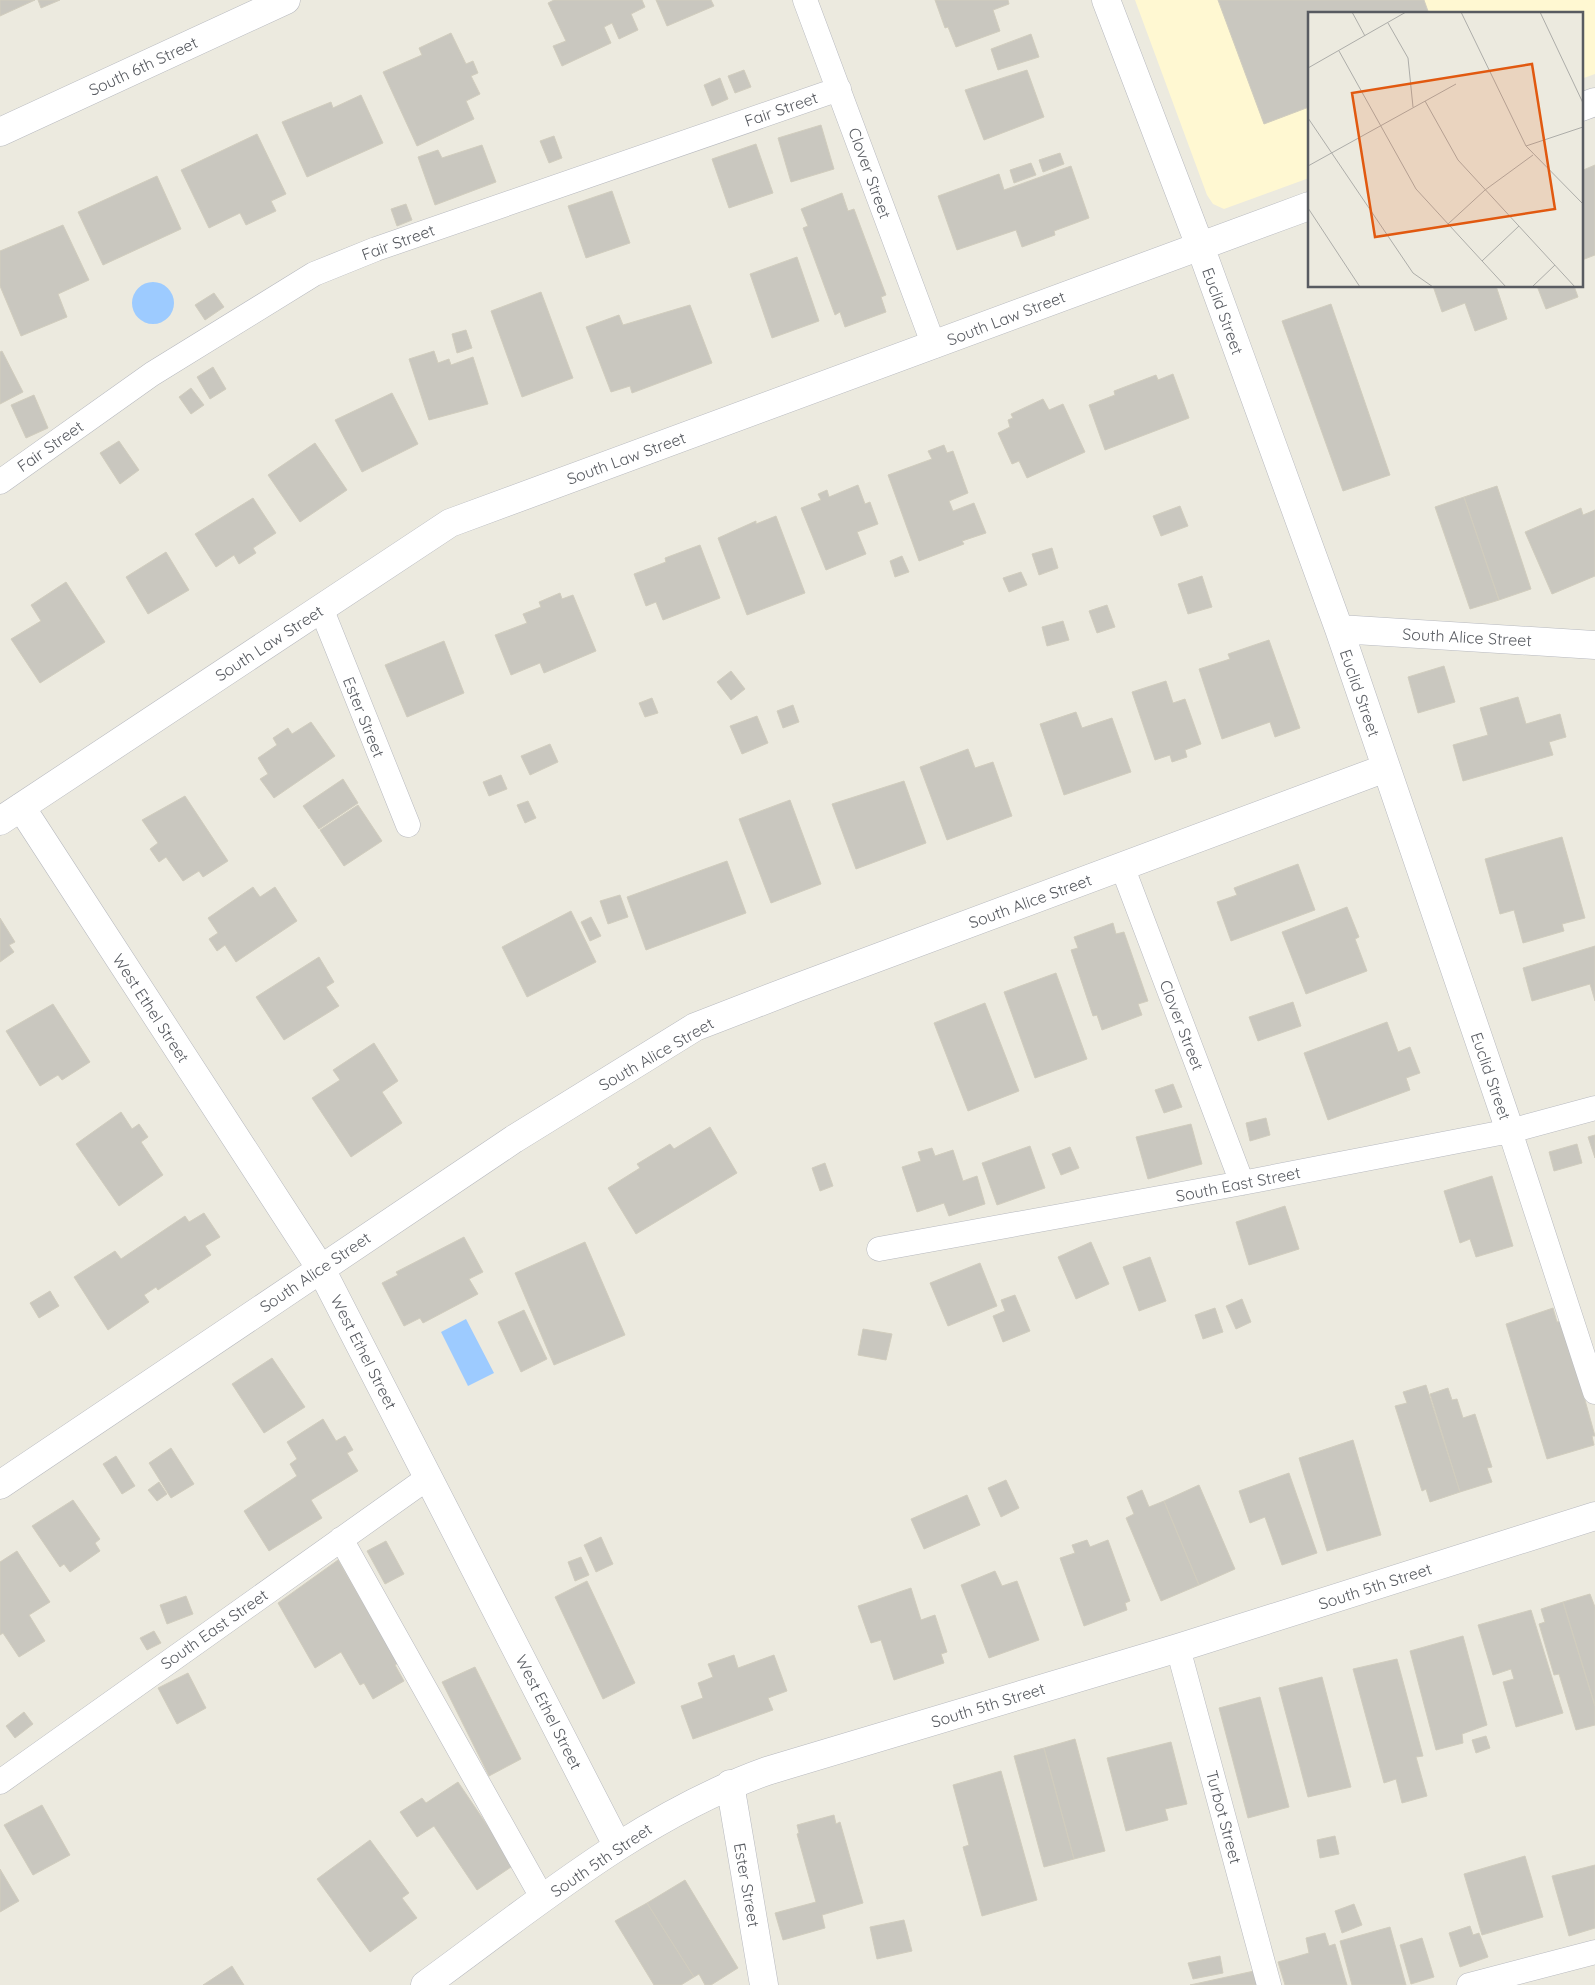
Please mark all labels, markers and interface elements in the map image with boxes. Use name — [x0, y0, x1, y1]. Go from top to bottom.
inset map — [1308, 12, 1582, 288]
street label: South 6th Street — [85, 32, 201, 100]
street label: Fair Street — [742, 87, 820, 131]
street label: Clover Street — [844, 125, 896, 221]
street label: Fair Street — [359, 220, 437, 264]
street label: Euclid Street — [1198, 265, 1248, 357]
street label: South Law Street — [944, 286, 1068, 350]
street label: Fair Street — [13, 416, 87, 476]
street label: South Law Street — [564, 427, 688, 489]
street label: South Law Street — [211, 601, 327, 685]
street label: South Alice Street — [1402, 624, 1532, 650]
street label: Euclid Street — [1336, 647, 1384, 739]
street label: Ester Street — [339, 674, 389, 760]
street label: South Alice Street — [966, 869, 1094, 933]
street label: West Ethel Street — [108, 950, 194, 1066]
street label: Clover Street — [1156, 977, 1208, 1073]
street label: South Alice Street — [595, 1013, 717, 1095]
street label: Euclid Street — [1467, 1030, 1515, 1122]
street label: South East Street — [1174, 1162, 1302, 1206]
street label: South Alice Street — [256, 1227, 374, 1317]
street label: West Ethel Street — [326, 1291, 402, 1413]
street label: South 5th Street — [1316, 1558, 1434, 1614]
street label: South East Street — [156, 1585, 272, 1673]
street label: West Ethel Street — [511, 1651, 587, 1773]
street label: South 5th Street — [929, 1678, 1047, 1732]
street label: Turbot Street — [1202, 1768, 1246, 1866]
street label: South 5th Street — [547, 1819, 655, 1901]
street label: Ester Street — [730, 1841, 764, 1929]

